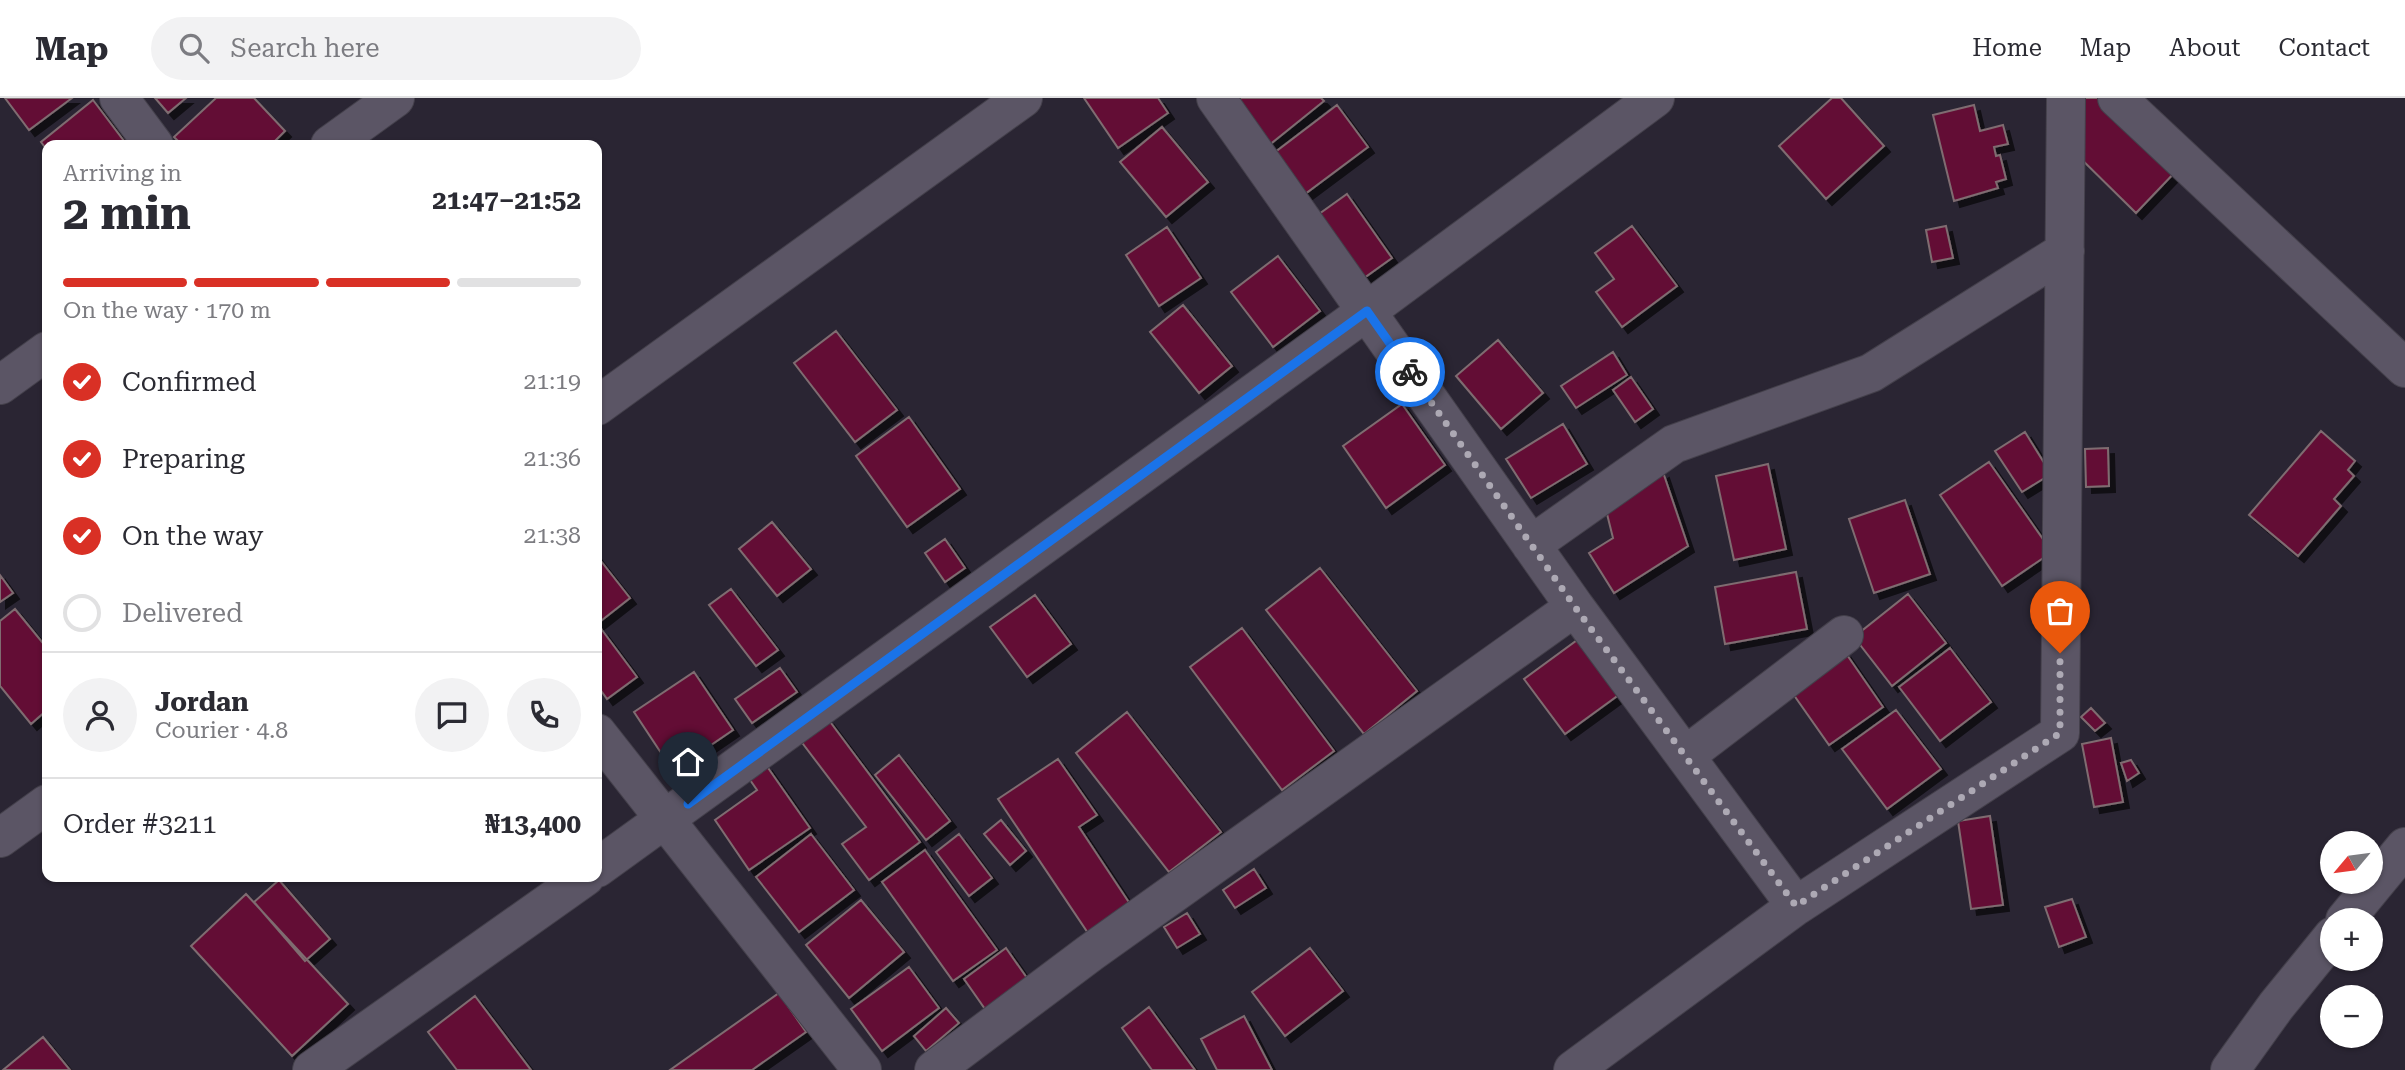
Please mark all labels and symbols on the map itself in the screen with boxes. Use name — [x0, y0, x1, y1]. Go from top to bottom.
courier — [1375, 337, 1445, 407]
pin — [2030, 581, 2090, 653]
pin — [658, 732, 718, 804]
north arrow — [2320, 831, 2384, 894]

